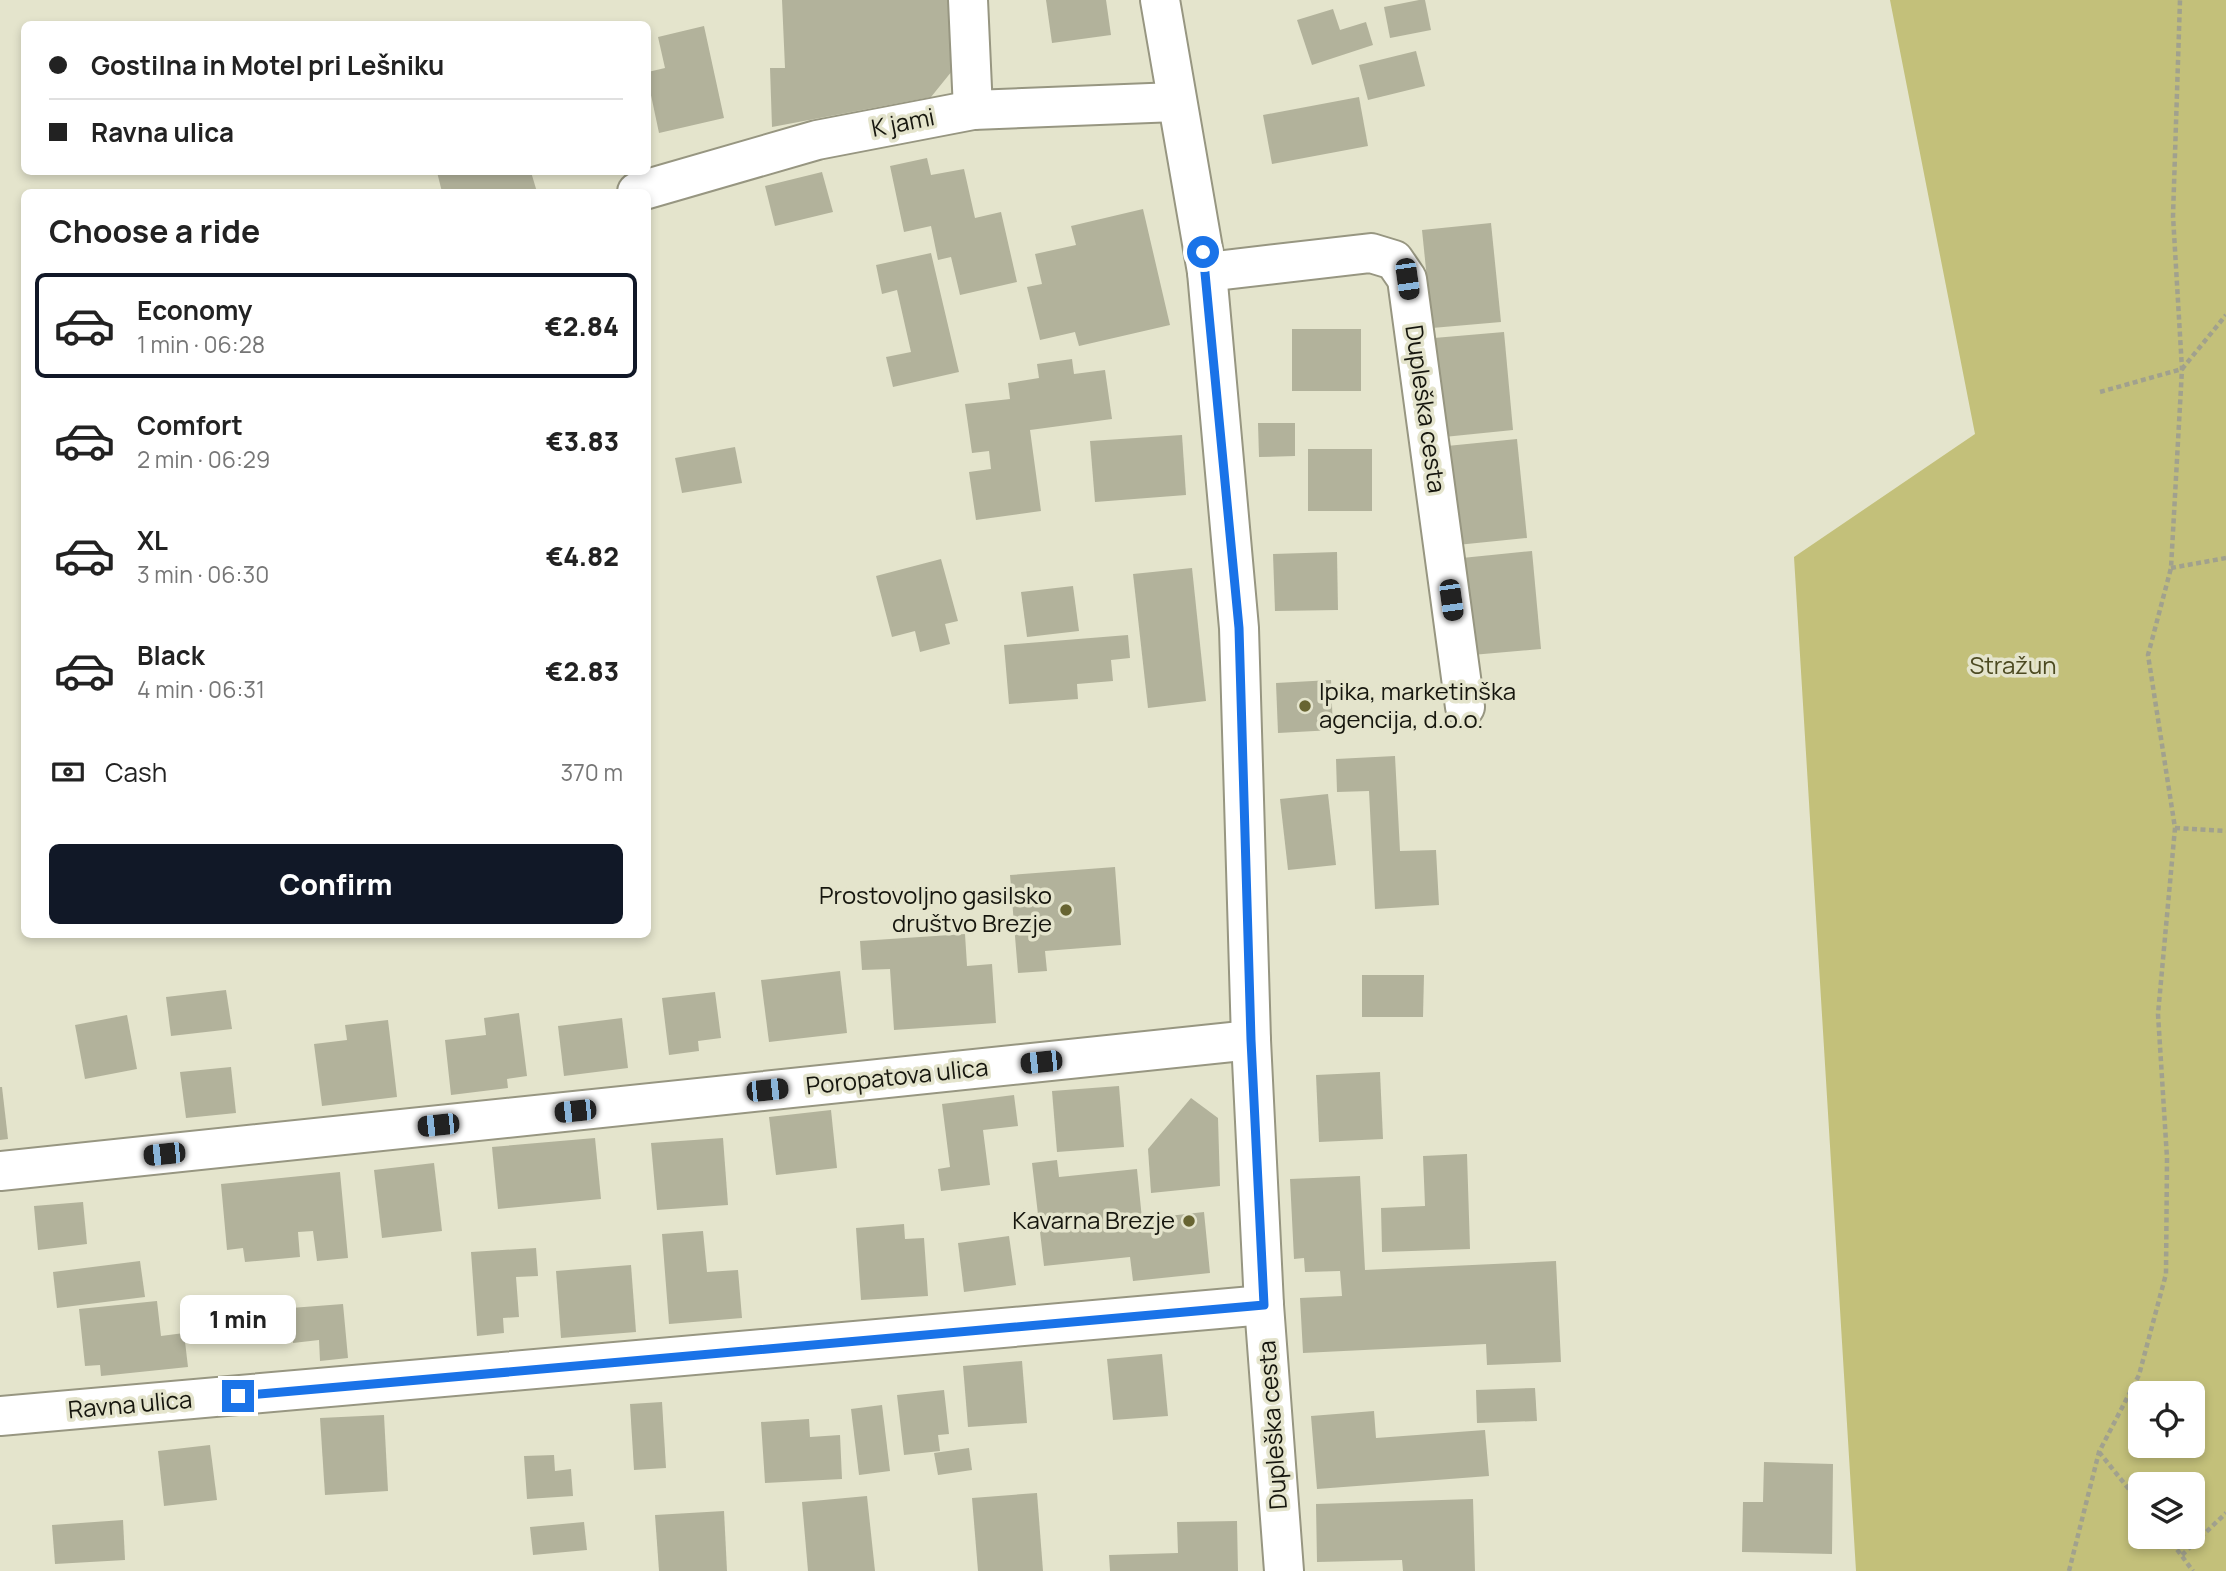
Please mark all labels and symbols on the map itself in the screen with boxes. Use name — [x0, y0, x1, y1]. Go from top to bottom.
street label: K jami — [868, 99, 937, 144]
route start — [1187, 236, 1219, 268]
car — [1394, 257, 1421, 301]
street label: Dupleška cesta — [1398, 323, 1455, 495]
car — [1438, 578, 1465, 622]
park label: Stražun — [1969, 648, 2057, 681]
place label: Ipika, marketinška agencija, d.o.o. — [1319, 674, 1516, 735]
marker: Ipika, marketinška agencija, d.o.o. — [1297, 698, 1313, 714]
place label: Prostovoljno gasilsko društvo Brezje — [819, 878, 1052, 939]
marker: Prostovoljno gasilsko društvo Brezje — [1058, 902, 1074, 918]
car — [1020, 1049, 1063, 1075]
street label: Poropatova ulica — [804, 1050, 990, 1101]
car — [746, 1077, 789, 1103]
car — [554, 1098, 597, 1124]
car — [417, 1112, 460, 1138]
car — [143, 1141, 186, 1167]
place label: Kavarna Brezje — [1012, 1203, 1175, 1236]
marker: Kavarna Brezje — [1181, 1213, 1197, 1229]
callout: 1 min — [180, 1294, 296, 1344]
street label: Dupleška cesta — [1249, 1339, 1294, 1511]
route end — [222, 1380, 254, 1412]
street label: Ravna ulica — [66, 1382, 193, 1425]

